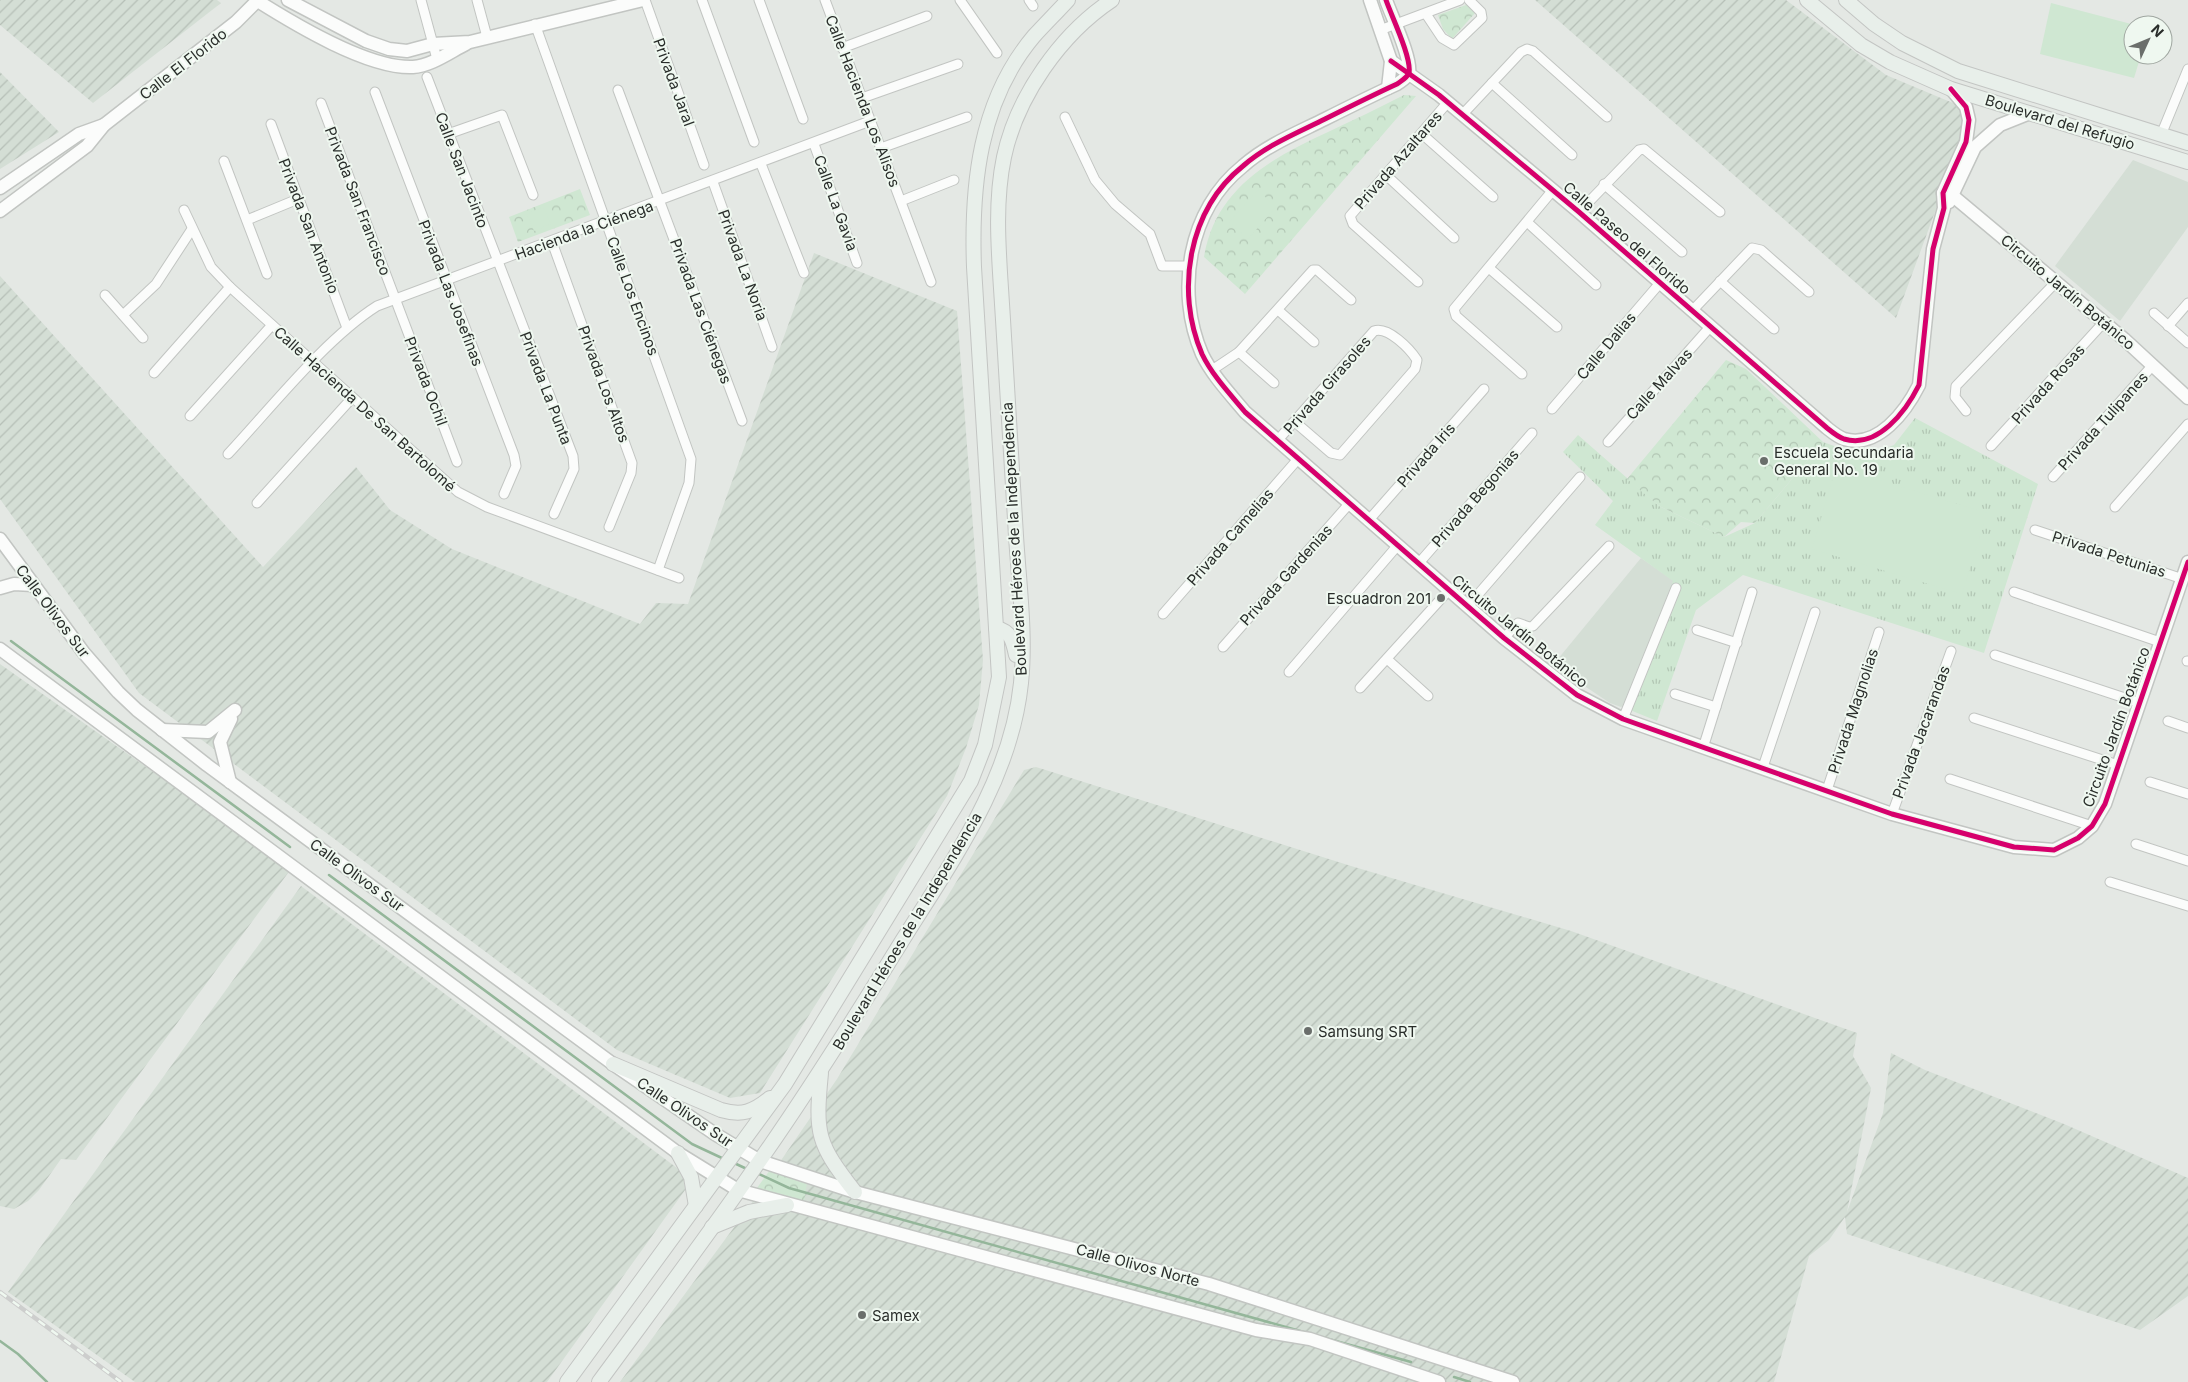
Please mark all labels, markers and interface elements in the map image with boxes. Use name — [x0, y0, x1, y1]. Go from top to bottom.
street label: Calle Hacienda Los Alisos — [821, 12, 905, 190]
north arrow — [2123, 15, 2173, 65]
text: N — [2148, 21, 2168, 40]
street label: Calle El Florido — [136, 24, 230, 104]
street label: Privada Jaral — [649, 35, 699, 129]
street label: Boulevard del Refugio — [1983, 90, 2137, 154]
street label: Privada Azaltares — [1350, 107, 1446, 213]
street label: Calle San Jacinto — [431, 109, 493, 231]
street label: Privada San Francisco — [321, 124, 395, 278]
street label: Calle La Gavia — [810, 152, 862, 254]
street label: Privada San Antonio — [274, 156, 344, 296]
street label: Calle Paseo del Florido — [1559, 178, 1695, 298]
street label: Hacienda la Ciénega — [512, 196, 656, 264]
street label: Privada La Noria — [714, 207, 772, 323]
street label: Privada Las Josefinas — [414, 217, 488, 369]
street label: Circuito Jardín Botánico — [1997, 230, 2139, 354]
street label: Calle Los Encinos — [603, 234, 663, 358]
street label: Privada Las Ciénegas — [666, 236, 736, 386]
street label: Calle Dalias — [1572, 308, 1640, 384]
street label: Calle Hacienda De San Bartolomé — [270, 322, 460, 496]
street label: Privada Los Altos — [574, 323, 634, 445]
street label: Privada La Punta — [516, 329, 576, 447]
street label: Privada Girasoles — [1279, 332, 1375, 438]
street label: Privada Ochil — [400, 334, 452, 428]
street label: Privada Rosas — [2007, 340, 2089, 428]
street label: Calle Malvas — [1622, 344, 1696, 424]
street label: Privada Tulipanes — [2054, 368, 2152, 474]
street label: Boulevard Héroes de la Independencia — [997, 402, 1031, 676]
street label: Privada Iris — [1393, 419, 1459, 491]
place label: Escuela Secundaria General No. 19 — [1774, 443, 1914, 479]
street label: Privada Begonias — [1427, 445, 1523, 551]
marker: Escuela Secundaria General No. 19 — [1758, 455, 1770, 467]
street label: Privada Camelias — [1183, 484, 1277, 589]
street label: Privada Gardenias — [1236, 520, 1336, 629]
street label: Privada Petunias — [2050, 527, 2168, 581]
street label: Calle Olivos Sur — [12, 561, 94, 662]
street label: Circuito Jardín Botánico — [1448, 570, 1592, 692]
place label: Escuadron 201 — [1327, 589, 1431, 608]
marker: Escuadron 201 — [1435, 592, 1447, 604]
street label: Circuito Jardín Botánico — [2078, 644, 2154, 810]
street label: Privada Magnolias — [1824, 646, 1882, 776]
street label: Privada Jacarandas — [1888, 663, 1954, 801]
street label: Boulevard Héroes de la Independencia — [828, 809, 986, 1053]
street label: Calle Olivos Sur — [306, 834, 408, 916]
place label: Samsung SRT — [1318, 1022, 1417, 1041]
marker: Samsung SRT — [1302, 1025, 1314, 1037]
street label: Calle Olivos Sur — [633, 1073, 737, 1151]
street label: Calle Olivos Norte — [1074, 1239, 1202, 1291]
place label: Samex — [872, 1306, 920, 1325]
marker: Samex — [856, 1309, 868, 1321]

